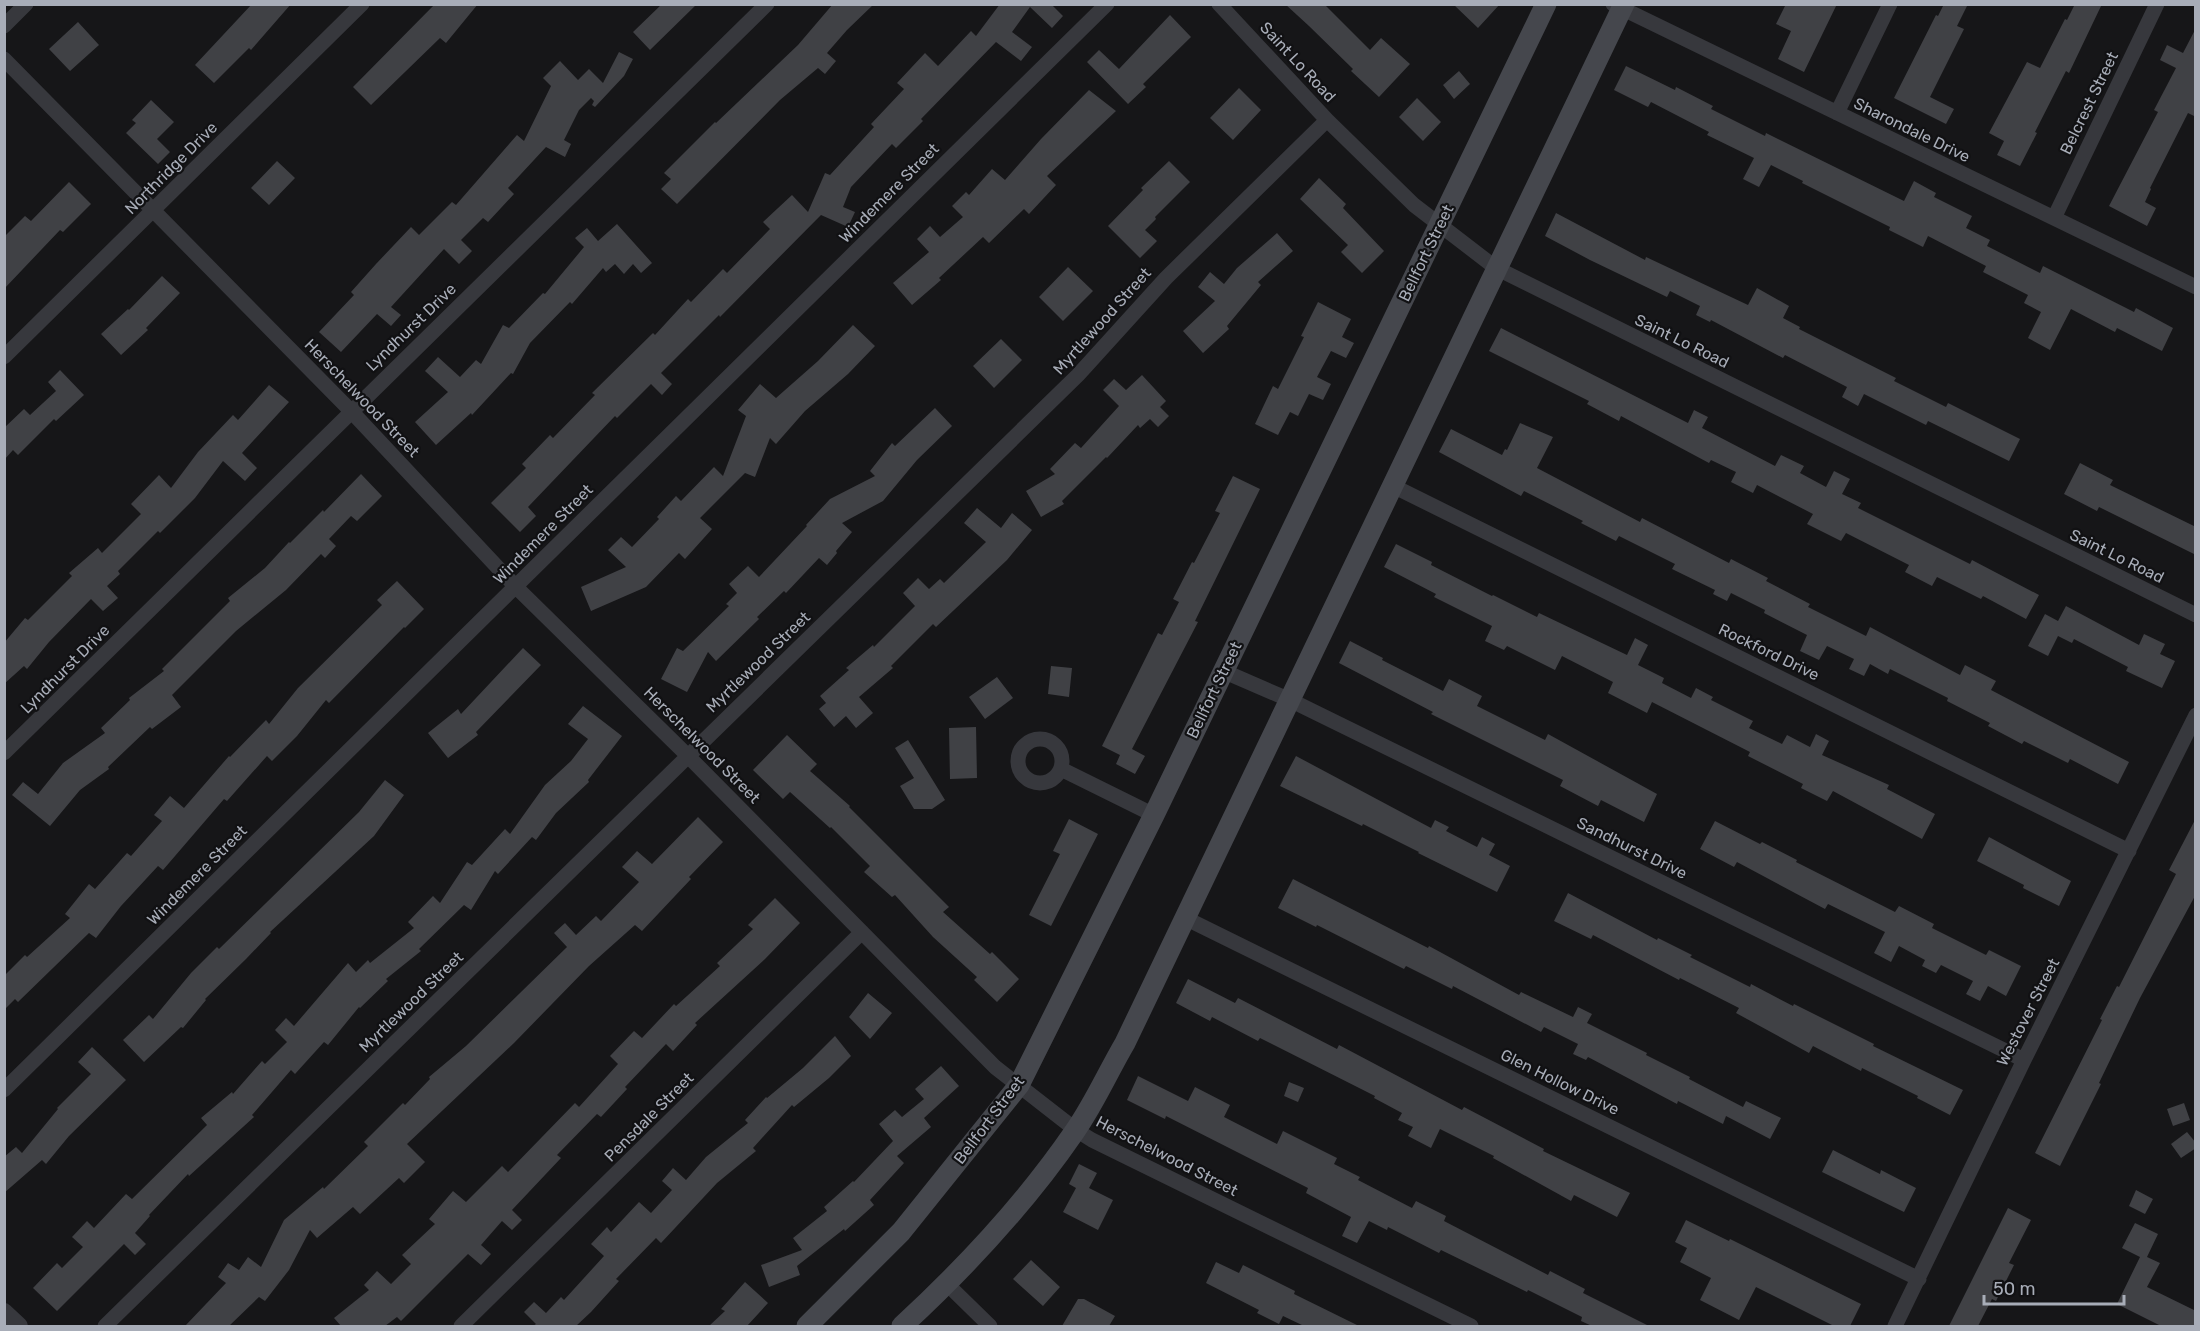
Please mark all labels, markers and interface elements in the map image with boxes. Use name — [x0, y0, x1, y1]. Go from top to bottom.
street label: Saint Lo Road — [1256, 18, 1340, 106]
street label: Belcrest Street — [2056, 49, 2122, 157]
street label: Sharondale Drive — [1851, 94, 1973, 166]
street label: Northridge Drive — [121, 118, 221, 218]
street label: Windemere Street — [835, 139, 943, 247]
street label: Bellfort Street — [1394, 202, 1458, 304]
street label: Myrtlewood Street — [1049, 264, 1155, 378]
street label: Lyndhurst Drive — [362, 279, 460, 375]
street label: Saint Lo Road — [1632, 310, 1732, 372]
street label: Herschelwood Street — [301, 335, 423, 461]
street label: Windemere Street — [489, 480, 597, 588]
street label: Saint Lo Road — [2067, 525, 2167, 587]
street label: Myrtlewood Street — [702, 608, 814, 716]
street label: Rockford Drive — [1716, 619, 1822, 685]
street label: Lyndhurst Drive — [17, 621, 113, 717]
street label: Bellfort Street — [1182, 639, 1246, 741]
street label: Herschelwood Street — [640, 683, 764, 807]
street label: Sandhurst Drive — [1574, 813, 1690, 883]
street label: Windemere Street — [143, 821, 251, 929]
street label: Myrtlewood Street — [355, 948, 467, 1056]
street label: Westover Street — [1993, 955, 2063, 1069]
street label: Glen Hollow Drive — [1498, 1045, 1622, 1119]
street label: Pensdale Street — [600, 1068, 698, 1166]
street label: Bellfort Street — [950, 1072, 1028, 1168]
street label: Herschelwood Street — [1093, 1112, 1241, 1200]
scale bar — [1984, 1268, 2124, 1306]
text: 50 m — [1993, 1278, 2036, 1300]

